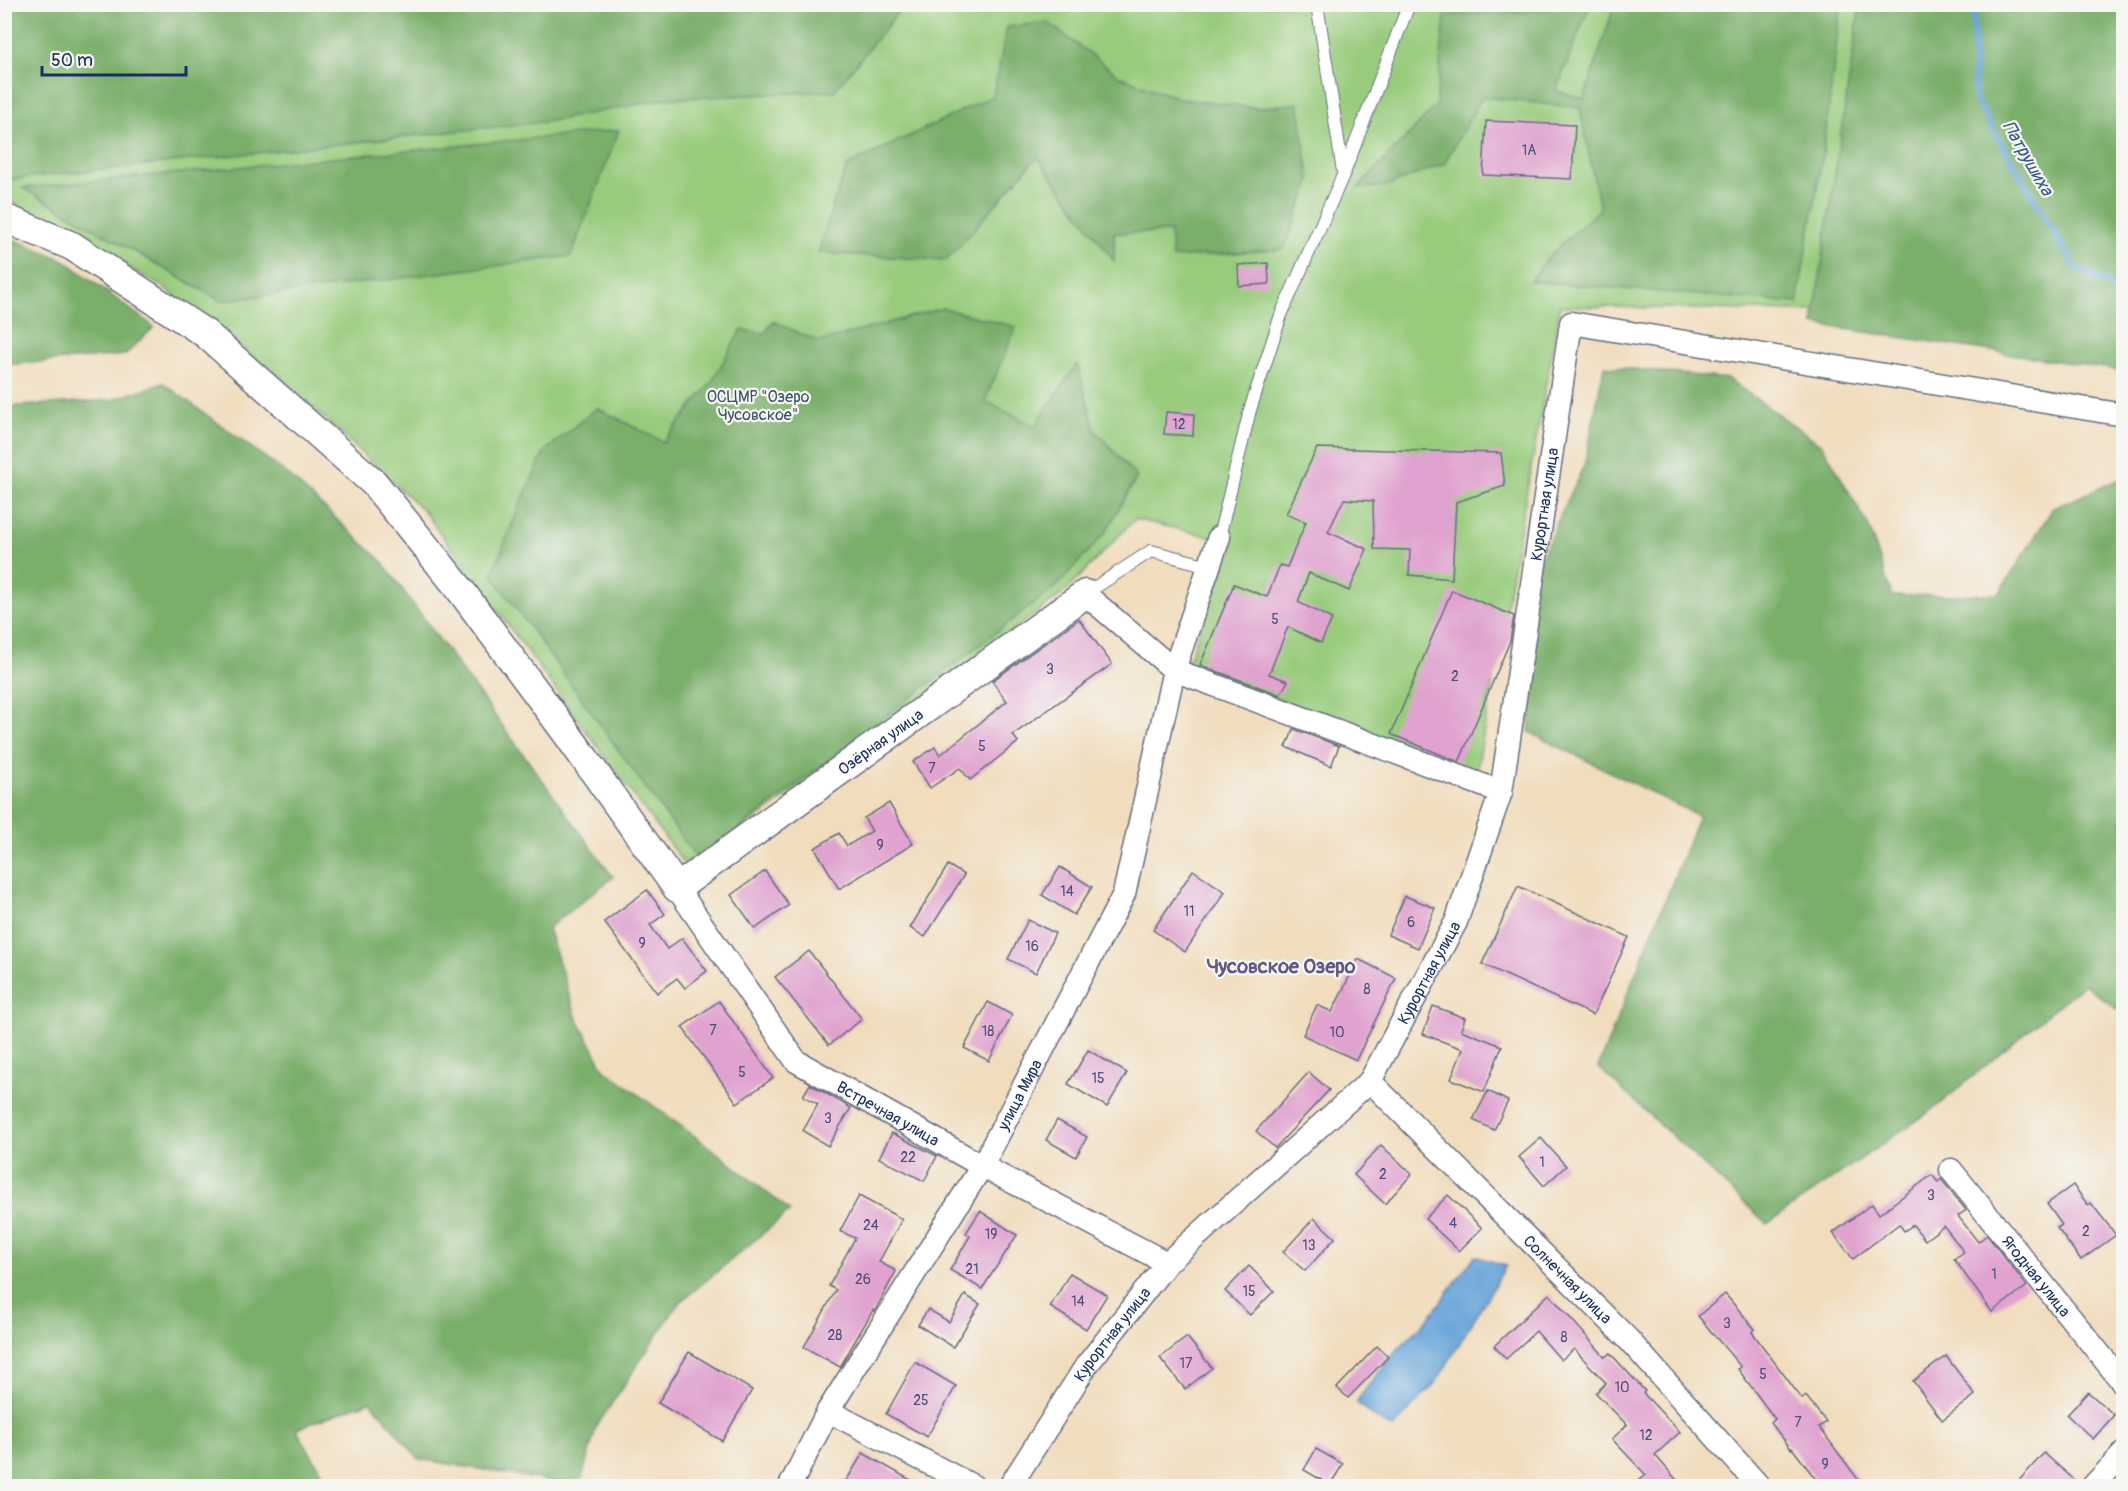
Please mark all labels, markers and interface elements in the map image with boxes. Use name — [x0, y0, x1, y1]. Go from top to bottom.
scale bar — [42, 39, 186, 77]
text: 50 m — [51, 49, 93, 72]
water label: Патрушиха — [1997, 117, 2059, 201]
house number: 1А — [1522, 142, 1536, 159]
park label: ОСЦМР "Озеро Чусовское" — [707, 387, 810, 425]
house number: 12 — [1172, 416, 1186, 433]
street label: Курортная улица — [1527, 446, 1563, 562]
house number: 5 — [1271, 611, 1279, 628]
house number: 3 — [1046, 661, 1054, 678]
house number: 2 — [1451, 668, 1459, 685]
street label: Озёрная улица — [834, 705, 928, 780]
house number: 5 — [978, 738, 986, 755]
house number: 7 — [928, 760, 936, 777]
house number: 9 — [876, 837, 884, 854]
house number: 14 — [1060, 883, 1074, 900]
house number: 11 — [1184, 903, 1194, 920]
house number: 6 — [1407, 914, 1415, 931]
street label: Курортная улица — [1394, 918, 1465, 1028]
house number: 9 — [638, 935, 646, 952]
house number: 16 — [1025, 938, 1039, 955]
district label: Чусовское Озеро — [1206, 954, 1356, 979]
house number: 8 — [1363, 981, 1371, 998]
house number: 7 — [709, 1022, 717, 1039]
house number: 18 — [982, 1023, 994, 1040]
house number: 10 — [1329, 1024, 1345, 1041]
street label: улица Мира — [993, 1056, 1047, 1135]
house number: 5 — [738, 1064, 746, 1081]
house number: 15 — [1091, 1070, 1105, 1087]
street label: Встречная улица — [833, 1077, 943, 1151]
house number: 3 — [824, 1110, 832, 1127]
house number: 22 — [900, 1149, 916, 1166]
house number: 1 — [1539, 1154, 1545, 1171]
house number: 2 — [1379, 1166, 1387, 1183]
house number: 3 — [1927, 1187, 1935, 1204]
house number: 4 — [1449, 1215, 1457, 1232]
house number: 24 — [863, 1217, 879, 1234]
house number: 2 — [2082, 1223, 2090, 1240]
house number: 19 — [985, 1226, 997, 1243]
street label: Солнечная улица — [1519, 1231, 1616, 1328]
street label: Ягодная улица — [1997, 1232, 2075, 1321]
house number: 13 — [1302, 1237, 1316, 1254]
house number: 21 — [965, 1261, 979, 1278]
house number: 1 — [1991, 1266, 1997, 1283]
house number: 26 — [855, 1271, 871, 1288]
street label: Курортная улица — [1070, 1283, 1155, 1385]
house number: 15 — [1242, 1283, 1256, 1300]
house number: 14 — [1071, 1293, 1085, 1310]
house number: 3 — [1723, 1315, 1731, 1332]
house number: 28 — [828, 1327, 842, 1344]
house number: 8 — [1560, 1329, 1568, 1346]
house number: 17 — [1180, 1355, 1193, 1372]
house number: 5 — [1759, 1366, 1767, 1383]
house number: 10 — [1614, 1379, 1630, 1396]
house number: 25 — [913, 1392, 929, 1409]
house number: 7 — [1794, 1414, 1802, 1431]
house number: 12 — [1639, 1427, 1653, 1444]
house number: 9 — [1821, 1456, 1829, 1473]

